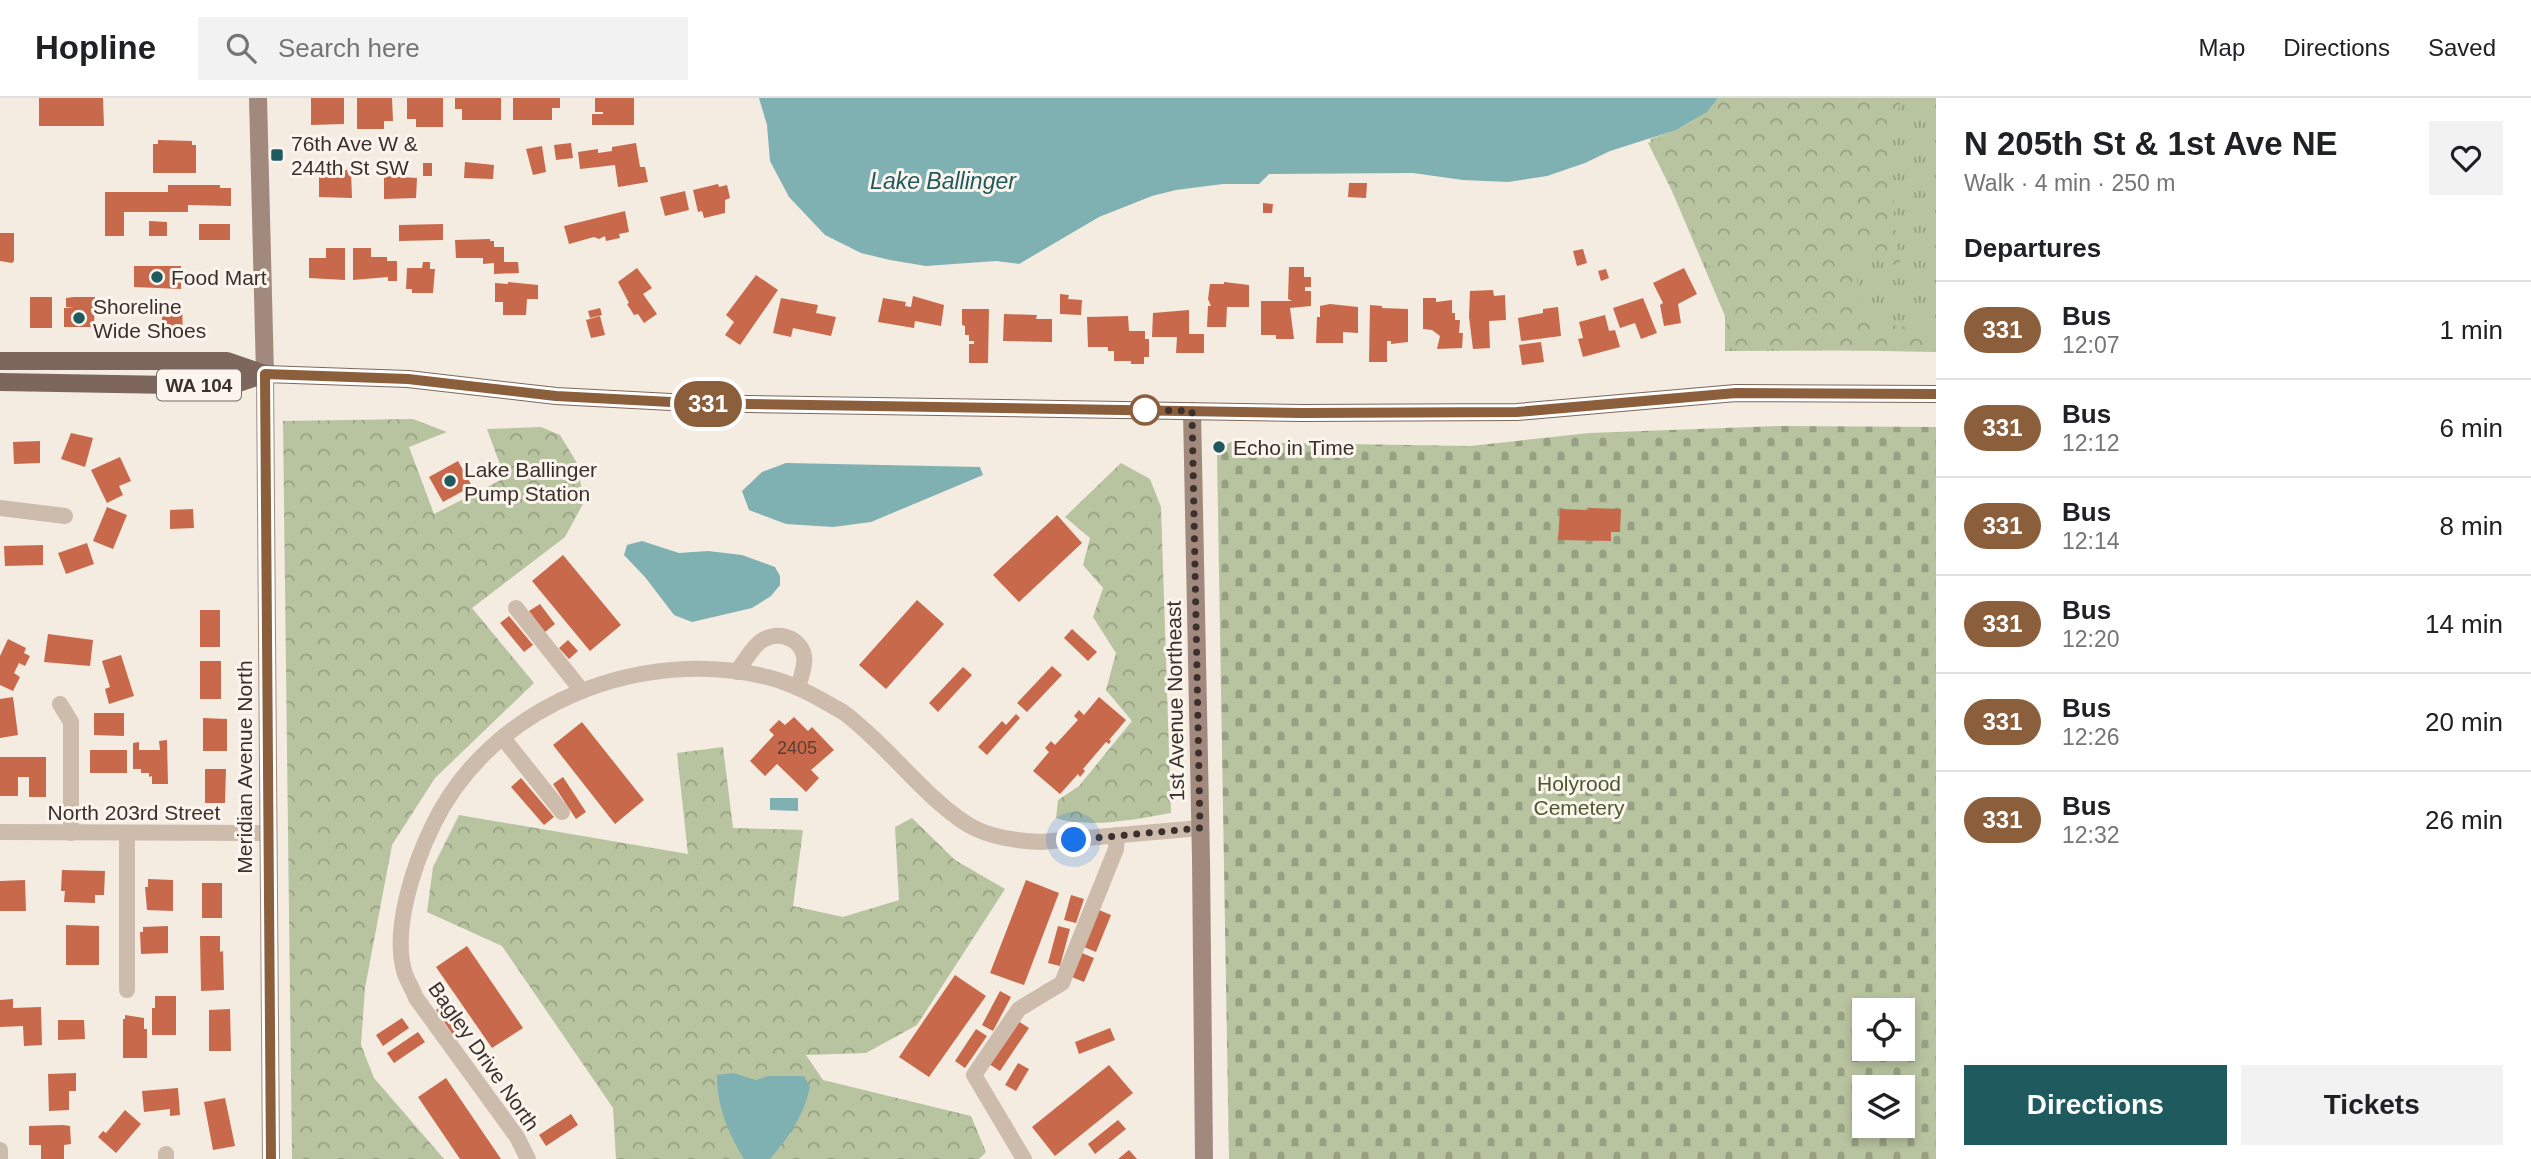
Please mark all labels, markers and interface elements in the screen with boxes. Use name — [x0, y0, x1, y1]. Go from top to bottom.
search box — [198, 17, 688, 80]
text: Hopline — [35, 29, 156, 66]
icon: search — [222, 29, 260, 67]
text: Search here — [278, 33, 420, 63]
text: Map — [2199, 34, 2245, 61]
text: Directions — [2283, 34, 2390, 61]
text: Saved — [2428, 34, 2496, 61]
button: heart — [2429, 121, 2503, 195]
text: N 205th St & 1st Ave NE — [1964, 125, 2338, 162]
place label: 76th Ave W & 244th St SW — [291, 132, 418, 179]
marker: 76th Ave W & 244th St SW — [269, 147, 285, 163]
water label: Lake Ballinger — [870, 168, 1017, 194]
text: Walk · 4 min · 250 m — [1964, 170, 2175, 196]
text: Departures — [1964, 233, 2101, 263]
place label: Food Mart — [171, 266, 267, 289]
marker: Food Mart — [149, 269, 165, 285]
place label: Shoreline Wide Shoes — [93, 295, 206, 342]
text: Bus — [2062, 301, 2111, 331]
marker: Shoreline Wide Shoes — [71, 310, 87, 326]
text: 1 min — [2439, 315, 2503, 345]
text: 331 — [1982, 316, 2023, 343]
text: 12:07 — [2062, 332, 2120, 358]
road number: WA 104 — [157, 370, 241, 400]
line badge: 331 — [668, 381, 748, 427]
text: 331 — [688, 390, 728, 417]
unlabelled marker — [1130, 395, 1160, 425]
text: Bus — [2062, 399, 2111, 429]
text: 6 min — [2439, 413, 2503, 443]
text: 331 — [1982, 414, 2023, 441]
text: 12:12 — [2062, 430, 2120, 456]
place label: Echo in Time — [1233, 436, 1354, 459]
marker: Echo in Time — [1211, 439, 1227, 455]
place label: Lake Ballinger Pump Station — [464, 458, 597, 505]
marker: Lake Ballinger Pump Station — [442, 473, 458, 489]
text: Bus — [2062, 497, 2111, 527]
text: 8 min — [2439, 511, 2503, 541]
text: 331 — [1982, 512, 2023, 539]
text: 12:14 — [2062, 528, 2120, 554]
text: Bus — [2062, 595, 2111, 625]
street label: 1st Avenue Northeast — [1162, 600, 1188, 801]
text: 14 min — [2425, 609, 2503, 639]
text: 331 — [1982, 610, 2023, 637]
text: 12:20 — [2062, 626, 2120, 652]
street label: Meridian Avenue North — [233, 660, 256, 874]
text: Bus — [2062, 693, 2111, 723]
text: 20 min — [2425, 707, 2503, 737]
text: 331 — [1982, 708, 2023, 735]
text: 12:26 — [2062, 724, 2120, 750]
house number: 2405 — [777, 738, 817, 758]
park label: Holyrood Cemetery — [1533, 772, 1625, 819]
text: Bus — [2062, 791, 2111, 821]
street label: North 203rd Street — [48, 801, 221, 824]
text: 26 min — [2425, 805, 2503, 835]
text: 331 — [1982, 806, 2023, 833]
your location — [1056, 822, 1091, 857]
text: 12:32 — [2062, 822, 2120, 848]
street label: Bagley Drive North — [424, 977, 544, 1135]
map controls — [1852, 998, 1915, 1138]
button: locate — [1852, 998, 1915, 1061]
button: Directions — [1964, 1065, 2227, 1145]
button: Tickets — [2241, 1065, 2503, 1145]
button: layers — [1852, 1075, 1915, 1138]

